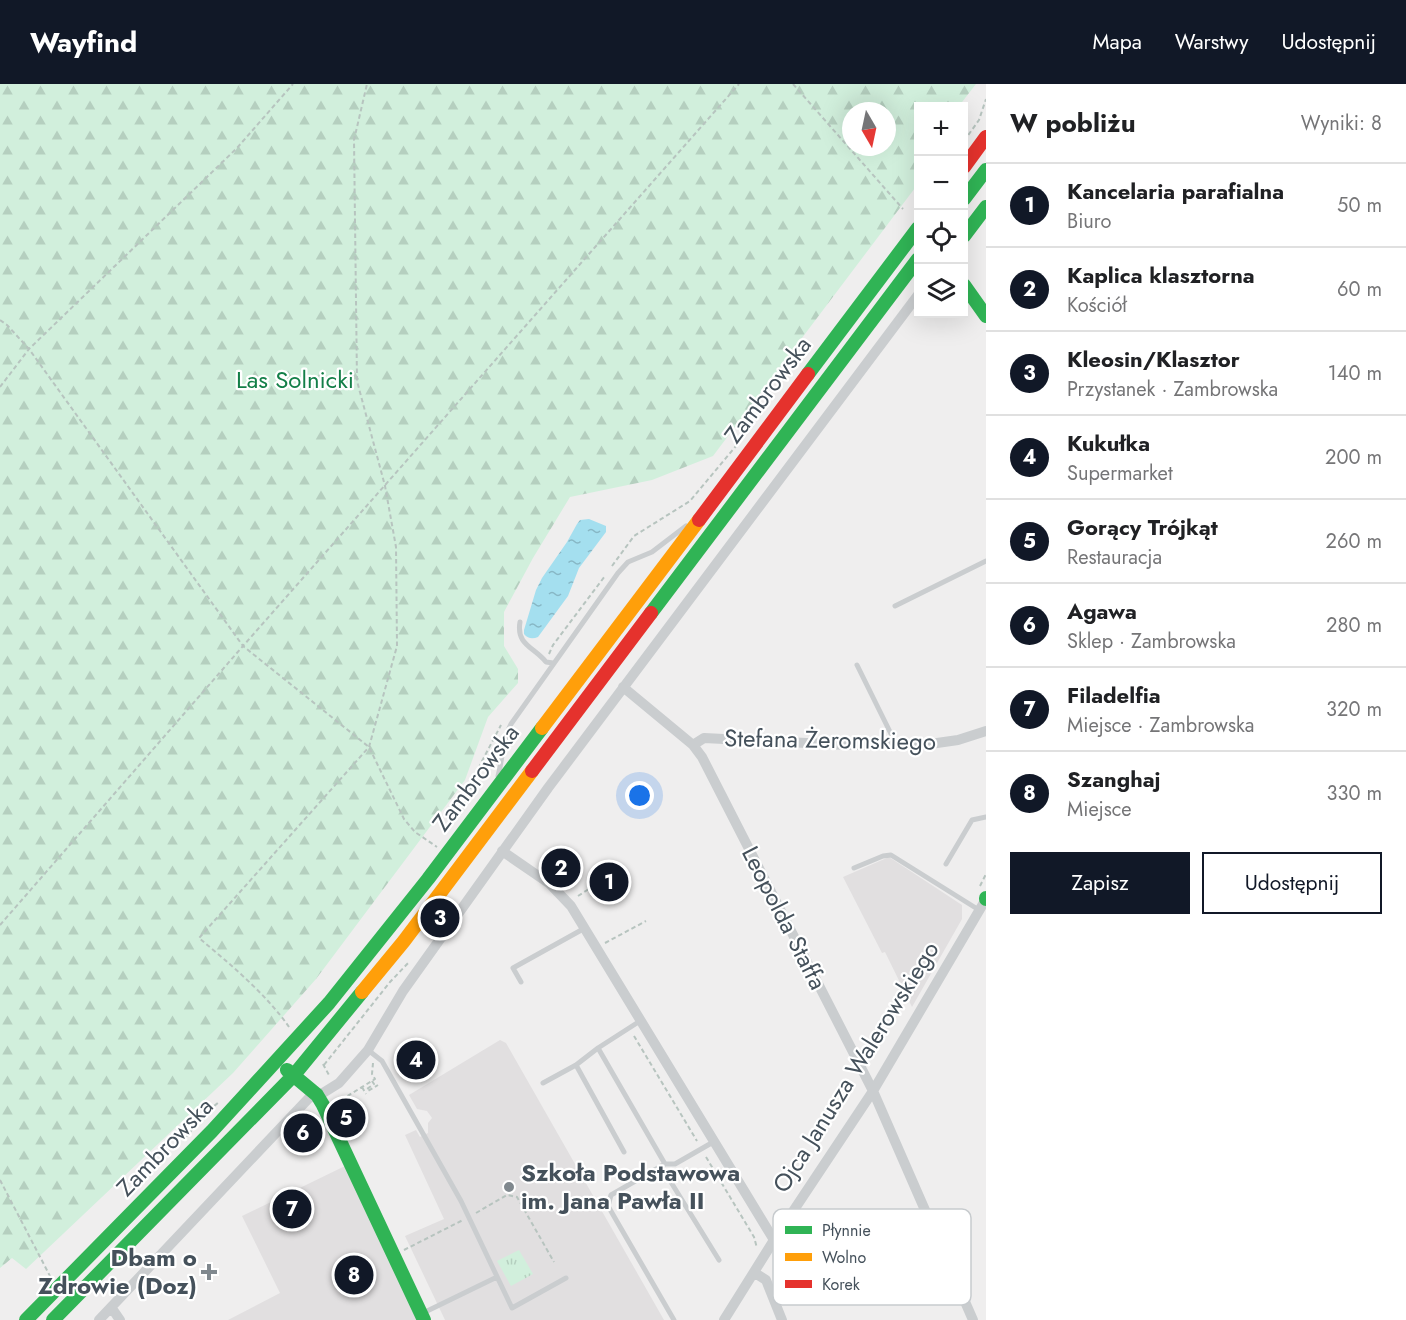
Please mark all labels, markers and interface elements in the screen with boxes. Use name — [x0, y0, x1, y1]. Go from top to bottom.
text: Wayfind — [30, 22, 137, 63]
text: Mapa — [1093, 27, 1142, 57]
text: Warstwy — [1175, 27, 1248, 57]
text: Udostępnij — [1281, 27, 1376, 57]
north arrow — [842, 102, 896, 156]
map controls — [914, 102, 968, 318]
button: + — [914, 102, 968, 156]
text: W pobliżu — [1010, 104, 1136, 142]
text: Wyniki: 8 — [1301, 109, 1382, 138]
button: − — [914, 156, 968, 210]
text: Kancelaria parafialna — [1067, 175, 1284, 207]
text: 1 — [1024, 191, 1035, 220]
text: 50 m — [1337, 191, 1382, 220]
text: Biuro — [1067, 207, 1111, 236]
button: locate — [914, 210, 968, 264]
text: Kaplica klasztorna — [1067, 259, 1255, 291]
button: layers — [914, 264, 968, 318]
text: 2 — [1023, 275, 1036, 304]
text: 60 m — [1337, 275, 1382, 304]
text: Kościół — [1067, 291, 1127, 320]
street label: Zambrowska — [716, 329, 819, 450]
text: Kleosin/Klasztor — [1067, 343, 1240, 375]
text: 3 — [1023, 359, 1036, 388]
text: 140 m — [1328, 359, 1382, 388]
park label: Las Solnicki — [236, 362, 354, 397]
text: Przystanek · Zambrowska — [1067, 375, 1278, 404]
text: Kukułka — [1067, 427, 1150, 459]
text: 4 — [1023, 443, 1036, 472]
text: 200 m — [1325, 443, 1382, 472]
text: Supermarket — [1067, 459, 1173, 488]
text: Gorący Trójkąt — [1067, 511, 1218, 543]
text: 5 — [1023, 527, 1036, 556]
text: 260 m — [1326, 527, 1382, 556]
text: Restauracja — [1067, 543, 1162, 572]
text: Agawa — [1067, 595, 1137, 627]
text: 6 — [1023, 611, 1036, 640]
text: 280 m — [1326, 611, 1382, 640]
text: Sklep · Zambrowska — [1067, 627, 1236, 656]
text: Filadelfia — [1067, 679, 1161, 711]
text: 7 — [1023, 695, 1036, 724]
text: 320 m — [1326, 695, 1382, 724]
text: Miejsce · Zambrowska — [1067, 711, 1254, 740]
street label: Zambrowska — [424, 717, 527, 838]
street label: Stefana Żeromskiego — [724, 720, 936, 759]
text: Szanghaj — [1067, 763, 1161, 795]
text: 8 — [1023, 779, 1036, 808]
text: 330 m — [1327, 779, 1382, 808]
your location — [625, 781, 654, 810]
text: Miejsce — [1067, 795, 1132, 824]
street label: Leopolda Staffa — [733, 840, 836, 996]
pin: 2 — [542, 846, 580, 890]
button: Zapisz — [1010, 852, 1190, 914]
button: Udostępnij — [1202, 852, 1382, 914]
pin: 1 — [590, 860, 628, 904]
pin: 3 — [420, 896, 460, 940]
street label: Ojca Janusza Walerowskiego — [764, 934, 947, 1199]
pin: 4 — [396, 1038, 436, 1082]
street label: Zambrowska — [108, 1089, 221, 1204]
pin: 5 — [326, 1096, 366, 1140]
pin: 6 — [284, 1110, 322, 1156]
place label: Szkoła Podstawowa im. Jana Pawła II — [521, 1155, 740, 1218]
marker: Szkoła Podstawowa im. Jana Pawła II — [502, 1180, 516, 1194]
pin: 7 — [272, 1186, 312, 1232]
legend — [773, 1209, 971, 1305]
text: Płynnie — [822, 1219, 871, 1242]
place label: Dbam o Zdrowie (Doz) — [38, 1240, 197, 1303]
text: Wolno — [822, 1246, 866, 1269]
pin: 8 — [334, 1252, 374, 1298]
marker: Dbam o Zdrowie (Doz) — [202, 1265, 216, 1279]
text: Korek — [822, 1273, 861, 1296]

